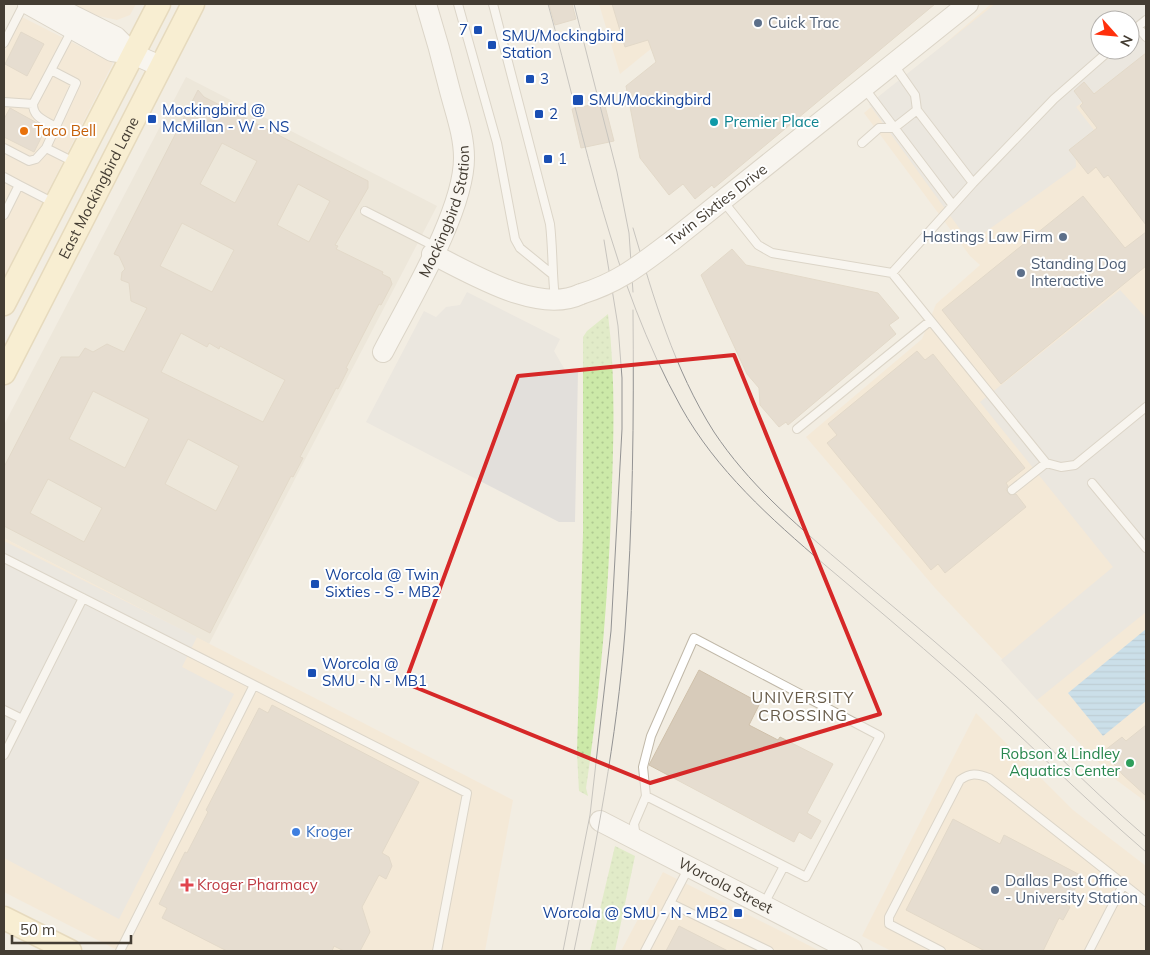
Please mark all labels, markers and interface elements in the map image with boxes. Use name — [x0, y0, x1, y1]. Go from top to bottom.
north arrow — [1090, 10, 1140, 60]
place label: Cuick Trac — [768, 13, 839, 32]
marker: Cuick Trac — [752, 17, 764, 29]
place label: 7 — [459, 20, 468, 39]
marker: 7 — [472, 24, 484, 36]
place label: SMU/Mockingbird Station — [502, 26, 624, 62]
text: N — [1116, 32, 1137, 50]
marker: SMU/Mockingbird Station — [486, 39, 498, 51]
place label: 3 — [540, 69, 549, 88]
marker: 3 — [524, 73, 536, 85]
place label: SMU/Mockingbird — [589, 90, 711, 109]
marker: SMU/Mockingbird — [571, 93, 585, 107]
place label: Mockingbird @ McMillan - W - NS — [162, 100, 289, 136]
place label: 2 — [549, 104, 558, 123]
marker: 2 — [533, 108, 545, 120]
place label: Premier Place — [724, 112, 819, 131]
street label: East Mockingbird Lane — [54, 113, 143, 262]
marker: Mockingbird @ McMillan - W - NS — [146, 113, 158, 125]
marker: Premier Place — [708, 116, 720, 128]
place label: Taco Bell — [34, 121, 96, 140]
marker: Taco Bell — [18, 125, 30, 137]
street label: Mockingbird Station — [414, 145, 473, 280]
place label: 1 — [558, 149, 567, 168]
marker: 1 — [542, 153, 554, 165]
street label: Twin Sixties Drive — [662, 159, 771, 250]
place label: Hastings Law Firm — [922, 227, 1053, 246]
marker: Hastings Law Firm — [1057, 231, 1069, 243]
place label: Standing Dog Interactive — [1031, 254, 1127, 290]
marker: Standing Dog Interactive — [1015, 267, 1027, 279]
place label: Worcola @ Twin Sixties - S - MB2 — [325, 565, 440, 601]
marker: Worcola @ Twin Sixties - S - MB2 — [309, 578, 321, 590]
place label: Worcola @ SMU - N - MB1 — [322, 654, 427, 690]
marker: Worcola @ SMU - N - MB1 — [306, 667, 318, 679]
district label: UNIVERSITY CROSSING — [751, 687, 855, 725]
place label: Robson & Lindley Aquatics Center — [1000, 744, 1121, 780]
marker: Robson & Lindley Aquatics Center — [1124, 757, 1136, 769]
place label: Kroger — [306, 822, 353, 841]
marker: Kroger — [290, 826, 302, 838]
street label: Worcola Street — [675, 853, 776, 917]
place label: Dallas Post Office - University Station — [1005, 871, 1138, 907]
place label: Kroger Pharmacy — [197, 875, 318, 894]
marker: Kroger Pharmacy — [181, 879, 193, 891]
marker: Dallas Post Office - University Station — [989, 884, 1001, 896]
place label: Worcola @ SMU - N - MB2 — [543, 903, 728, 922]
marker: Worcola @ SMU - N - MB2 — [732, 907, 744, 919]
scale bar — [12, 912, 131, 944]
text: 50 m — [20, 920, 55, 939]

